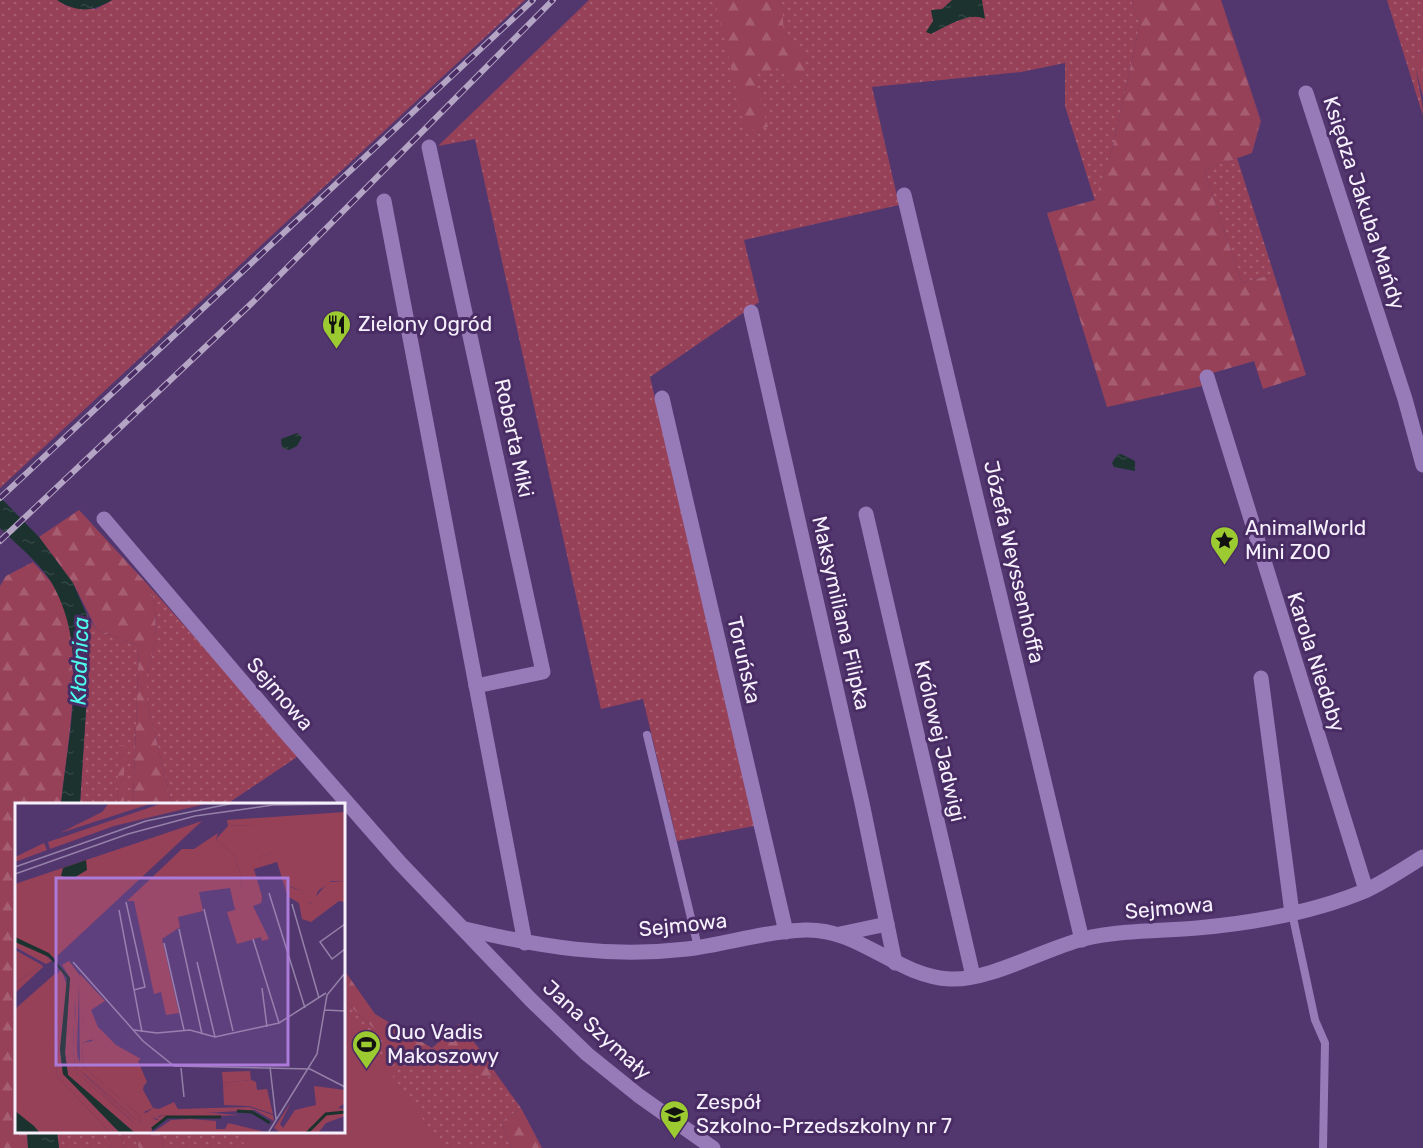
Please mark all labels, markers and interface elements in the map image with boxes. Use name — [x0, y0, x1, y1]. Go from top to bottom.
street label: Księdza Jakuba Mańdy — [1318, 93, 1411, 313]
restaurant icon: Zielony Ogród — [321, 308, 353, 350]
place label: Zielony Ogród — [358, 311, 492, 336]
street label: Roberta Miki — [490, 376, 539, 499]
street label: Józefa Weyssenhoffa — [979, 458, 1050, 666]
street label: Maksymiliana Filipka — [807, 514, 876, 712]
place label: AnimalWorld Mini ZOO — [1245, 515, 1366, 564]
place icon: AnimalWorld Mini ZOO — [1208, 524, 1240, 566]
street label: Karola Niedoby — [1282, 589, 1351, 735]
street label: Toruńska — [722, 614, 767, 706]
water label: Kłodnica — [64, 616, 95, 706]
street label: Sejmowa — [242, 652, 319, 735]
street label: Królowej Jadwigi — [910, 658, 971, 824]
inset map — [15, 803, 345, 1133]
street label: Sejmowa — [1124, 891, 1214, 924]
street label: Sejmowa — [638, 907, 728, 942]
street label: Jana Szymały — [538, 974, 657, 1085]
place label: Quo Vadis Makoszowy — [387, 1019, 500, 1068]
sports icon: Quo Vadis Makoszowy — [350, 1028, 382, 1070]
place label: Zespół Szkolno-Przedszkolny nr 7 — [696, 1089, 952, 1138]
school or university icon: Zespół Szkolno-Przedszkolny nr 7 — [659, 1098, 691, 1140]

